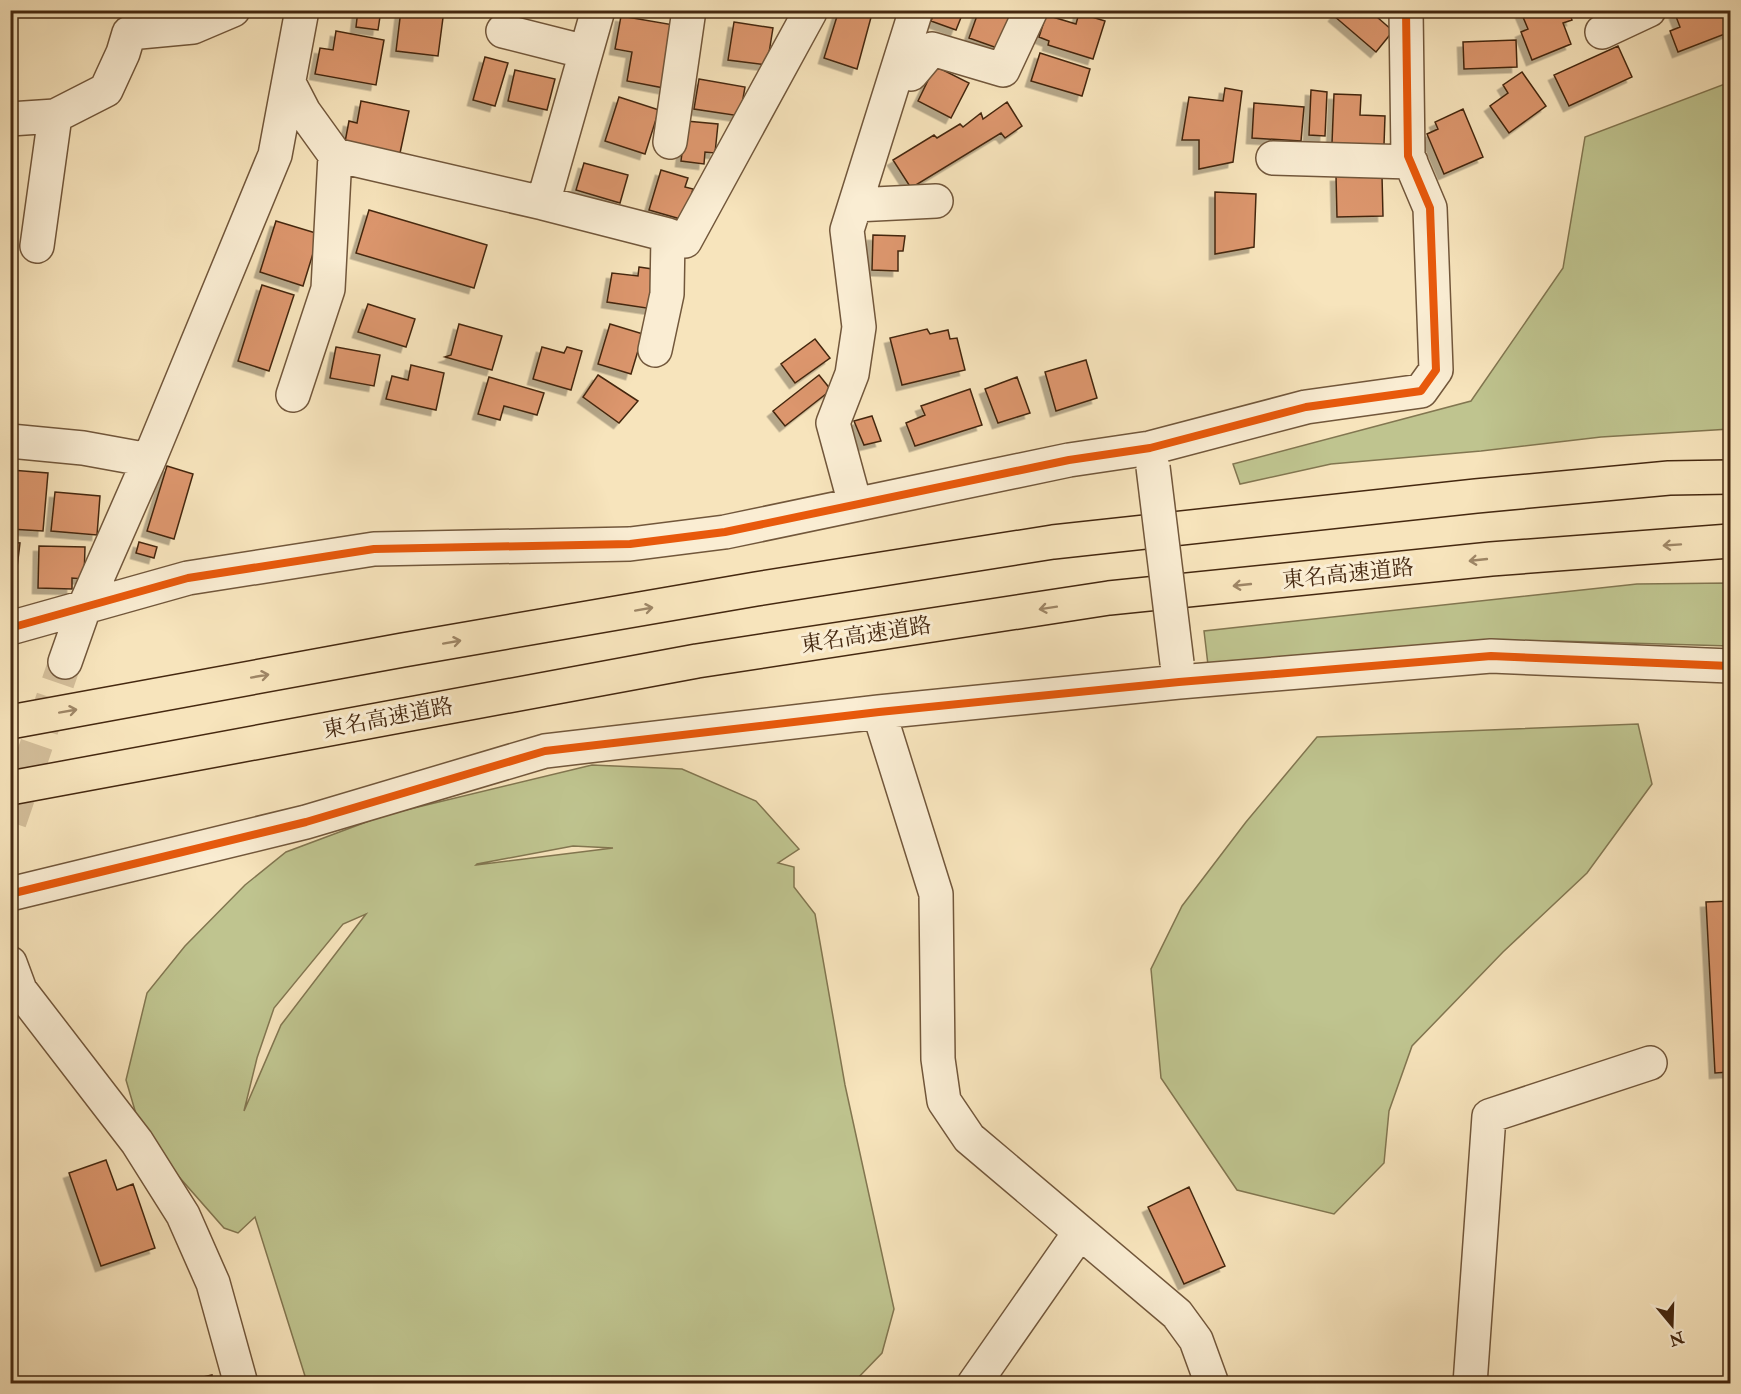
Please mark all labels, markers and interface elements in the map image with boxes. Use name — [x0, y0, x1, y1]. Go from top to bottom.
one-way arrow — [1663, 540, 1683, 551]
street label: 東名高速道路 — [1281, 553, 1415, 595]
one-way arrow — [1468, 555, 1488, 566]
one-way arrow — [1233, 580, 1252, 591]
one-way arrow — [1039, 602, 1059, 613]
one-way arrow — [634, 603, 653, 614]
street label: 東名高速道路 — [799, 611, 933, 659]
one-way arrow — [441, 636, 461, 647]
one-way arrow — [250, 670, 269, 681]
street label: 東名高速道路 — [321, 692, 455, 744]
one-way arrow — [58, 705, 77, 716]
north arrow — [1642, 1295, 1702, 1355]
text: N — [1666, 1326, 1688, 1350]

